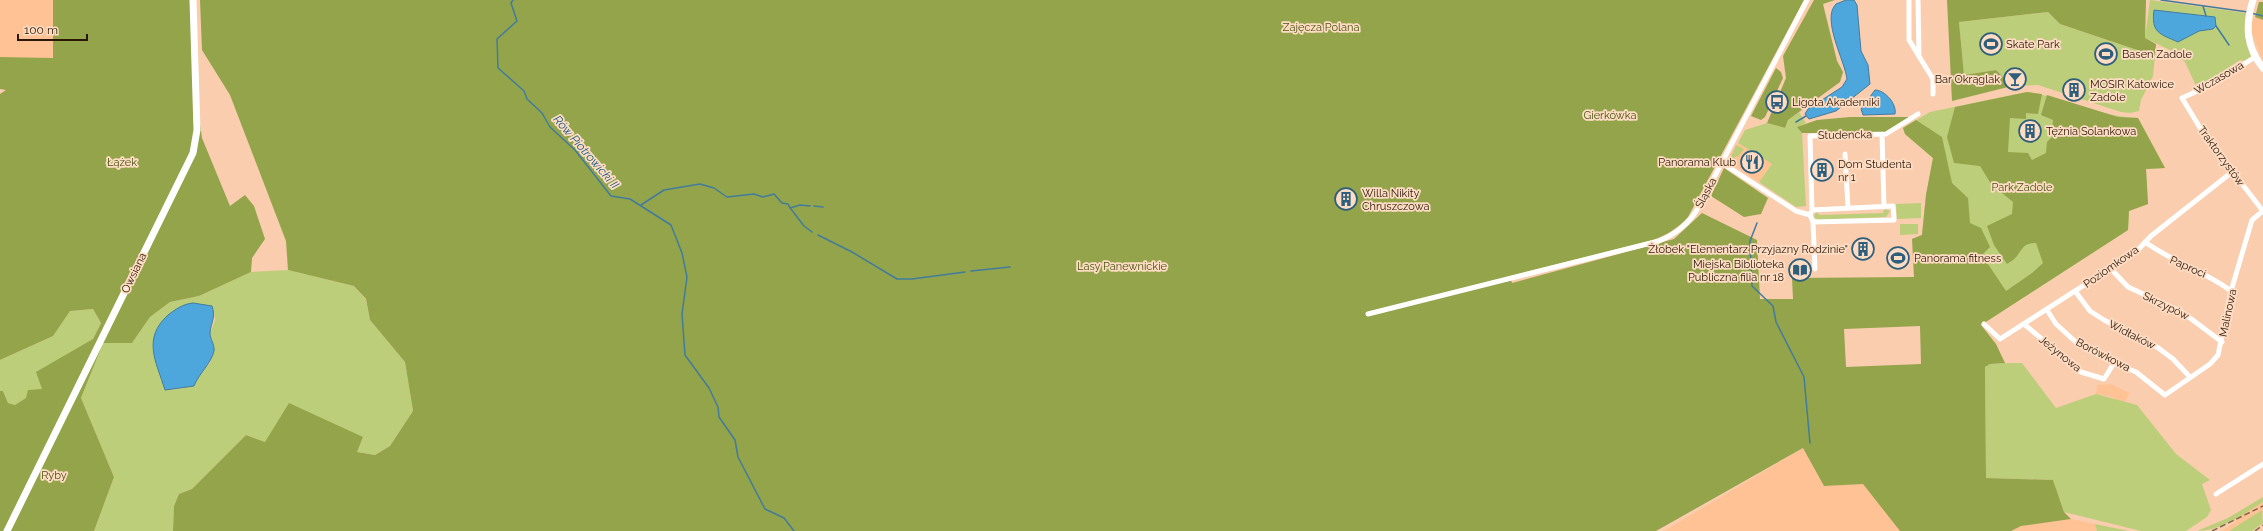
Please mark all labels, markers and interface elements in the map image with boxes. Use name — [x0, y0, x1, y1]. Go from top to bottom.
scale bar — [18, 16, 87, 42]
park label: Zajęcza Polana — [1283, 21, 1359, 34]
text: 100 m — [24, 23, 58, 37]
sports icon: Skate Park — [1978, 31, 2004, 57]
place label: Skate Park — [2006, 38, 2060, 51]
sports icon: Basen Zadole — [2093, 41, 2119, 67]
place label: Basen Zadole — [2122, 48, 2193, 61]
street label: Wczasowa — [2192, 59, 2246, 97]
bar icon: Bar Okrąglak — [2002, 66, 2028, 92]
place label: Bar Okrąglak — [1935, 73, 2000, 86]
building icon: MOSIR Katowice Zadole — [2061, 77, 2087, 103]
place label: MOSIR Katowice Zadole — [2090, 78, 2175, 104]
bus stop icon: Ligota Akademiki — [1764, 89, 1790, 115]
place label: Ligota Akademiki — [1792, 96, 1880, 109]
park label: Gierkówka — [1583, 109, 1637, 122]
water label: Rów Piotrowicki II — [550, 112, 622, 192]
building icon: Tężnia Solankowa — [2017, 118, 2043, 144]
street label: Traktorzystów — [2195, 124, 2247, 188]
place label: Tężnia Solankowa — [2046, 125, 2136, 138]
street label: Studencka — [1818, 128, 1872, 142]
restaurant icon: Panorama Klub — [1739, 149, 1765, 175]
park label: Łążek — [107, 156, 137, 169]
place label: Panorama Klub — [1658, 156, 1736, 169]
building icon: Dom Studenta nr 1 — [1809, 157, 1835, 183]
place label: Dom Studenta nr 1 — [1838, 158, 1911, 184]
street label: Śląska — [1692, 175, 1719, 211]
park label: Park Zadole — [1991, 181, 2053, 194]
building icon: Willa Nikity Chruszczowa — [1333, 186, 1359, 212]
place label: Willa Nikity Chruszczowa — [1362, 187, 1429, 213]
building icon: Żłobek "Elementarz Przyjazny Rodzinie" — [1850, 236, 1876, 262]
place label: Żłobek "Elementarz Przyjazny Rodzinie" — [1648, 243, 1848, 256]
street label: Poziomkowa — [2081, 243, 2141, 291]
sports icon: Panorama fitness — [1885, 245, 1911, 271]
street label: Owsiana — [119, 251, 149, 295]
place label: Panorama fitness — [1914, 252, 2001, 265]
street label: Paproci — [2168, 253, 2208, 281]
library icon: Miejska Biblioteka Publiczna filia nr 18 — [1787, 257, 1813, 283]
place label: Miejska Biblioteka Publiczna filia nr 18 — [1688, 258, 1784, 284]
park label: Lasy Panewnickie — [1077, 260, 1168, 273]
street label: Malinowa — [2217, 288, 2239, 338]
street label: Skrzypów — [2141, 289, 2191, 323]
street label: Widłaków — [2106, 318, 2158, 352]
street label: Jeżynowa — [2036, 333, 2084, 375]
street label: Borówkowa — [2074, 336, 2132, 374]
park label: Ryby — [41, 469, 67, 482]

